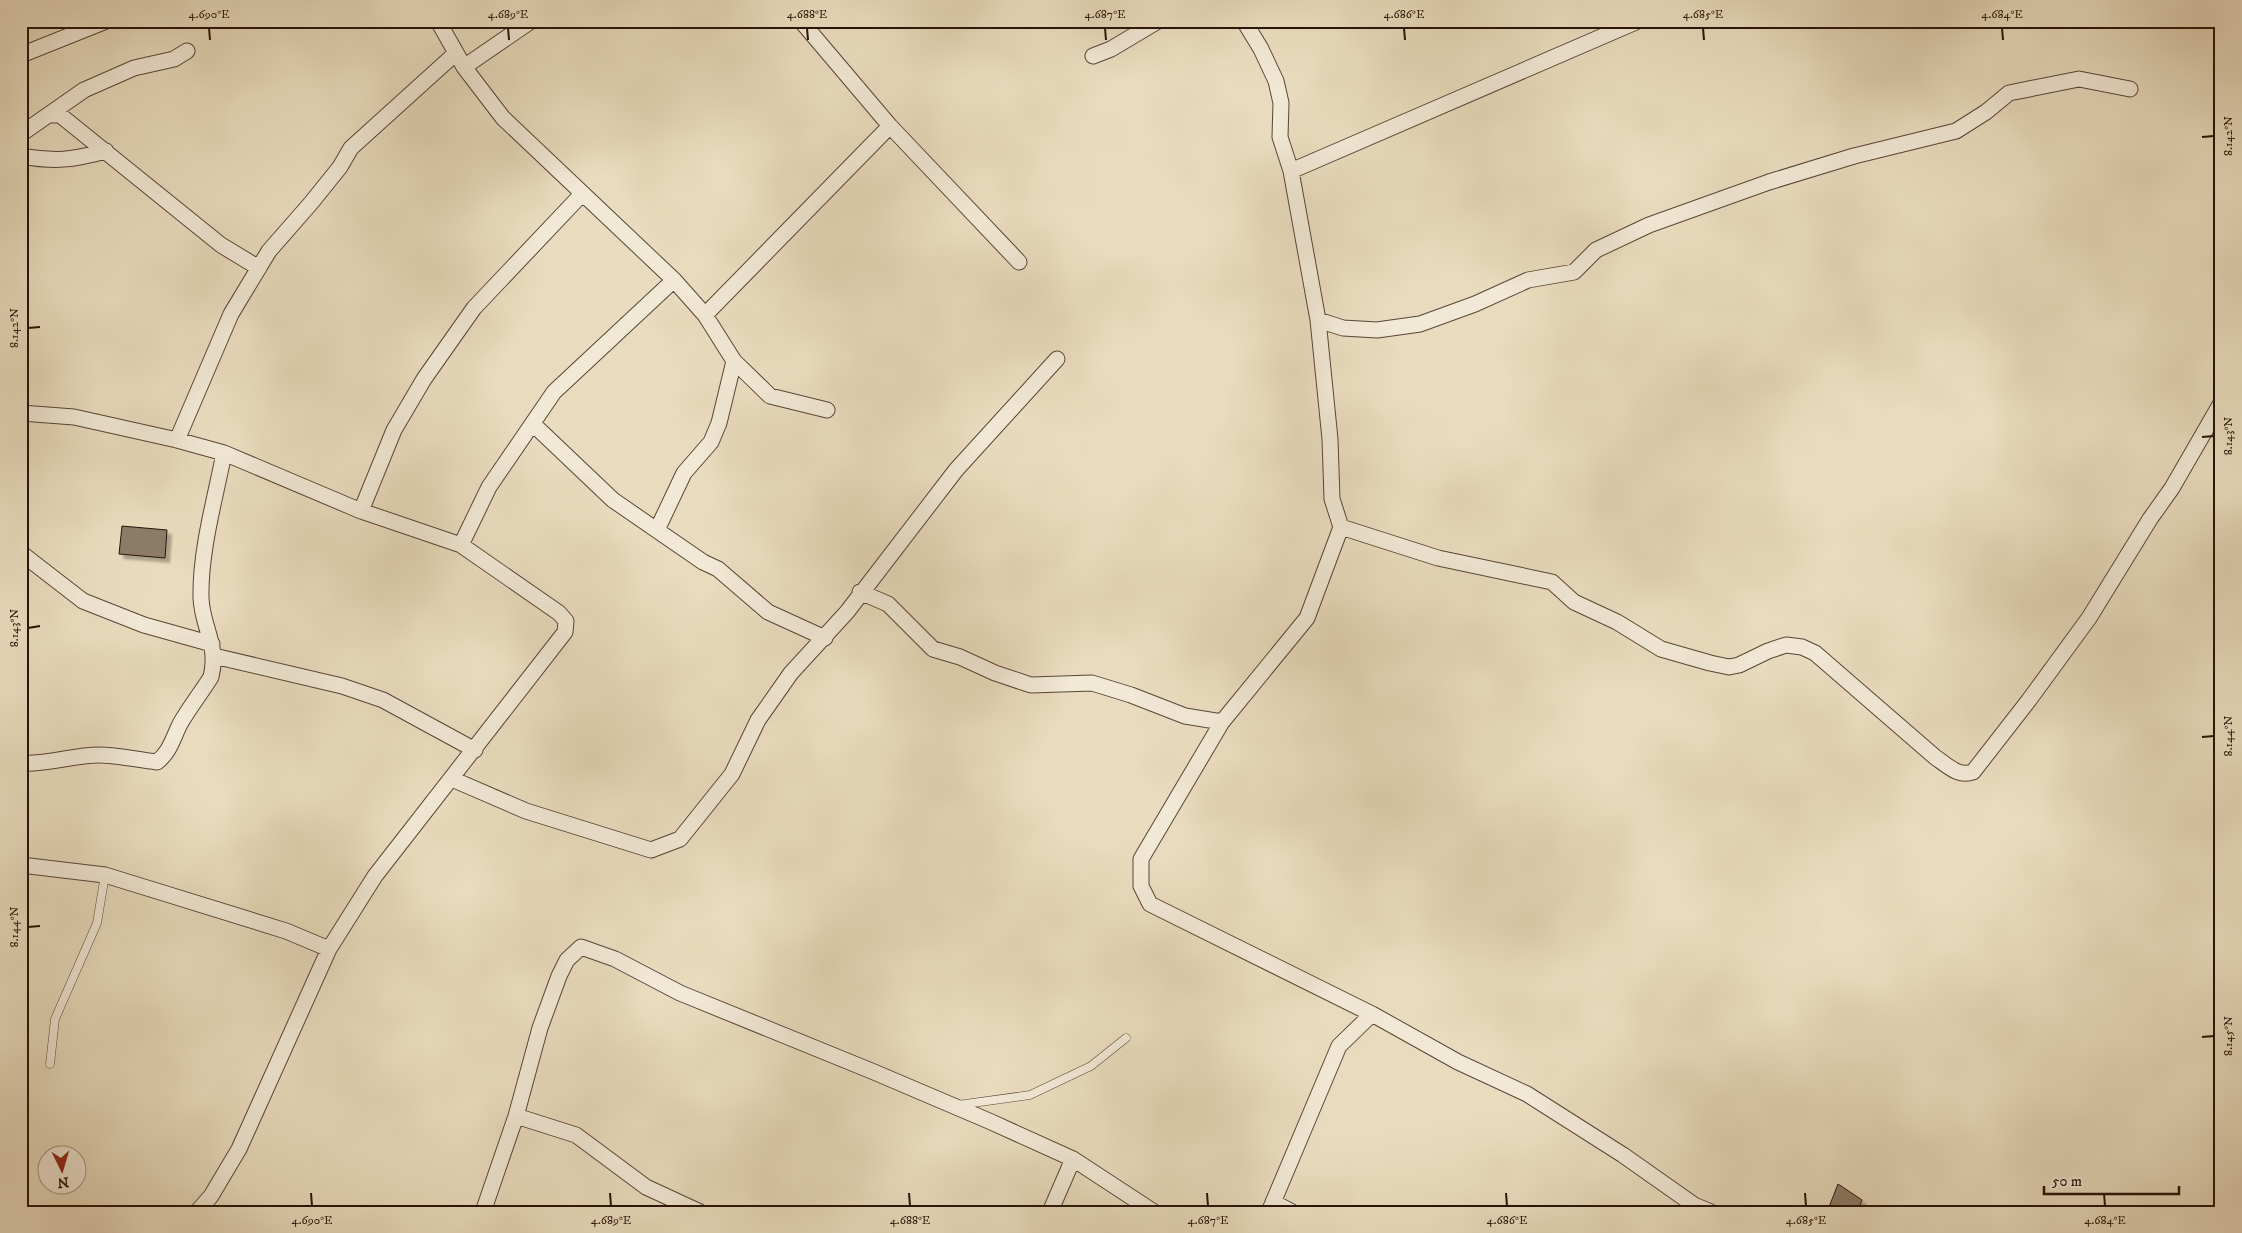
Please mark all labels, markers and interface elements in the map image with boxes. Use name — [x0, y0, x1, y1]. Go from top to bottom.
text: 4.690°E — [188, 7, 230, 22]
text: 4.689°E — [488, 7, 529, 22]
text: 4.688°E — [787, 7, 828, 22]
text: 4.687°E — [1085, 7, 1126, 22]
text: 4.686°E — [1384, 7, 1425, 22]
text: 4.685°E — [1683, 7, 1724, 22]
text: 4.684°E — [1981, 7, 2023, 22]
text: 8.142°N — [2221, 116, 2236, 156]
text: 8.142°N — [7, 308, 22, 348]
text: 8.143°N — [2221, 417, 2236, 455]
text: 8.143°N — [7, 609, 22, 647]
text: 8.144°N — [2221, 715, 2236, 756]
text: 8.144°N — [7, 906, 22, 947]
text: 8.145°N — [2221, 1016, 2236, 1056]
north arrow — [38, 1146, 88, 1196]
scale bar — [2044, 1163, 2180, 1195]
text: N — [56, 1172, 70, 1191]
text: 50 m — [2052, 1172, 2082, 1191]
text: 4.690°E — [291, 1213, 333, 1228]
text: 4.689°E — [591, 1213, 632, 1228]
text: 4.688°E — [890, 1213, 931, 1228]
text: 4.687°E — [1188, 1213, 1229, 1228]
text: 4.686°E — [1487, 1213, 1528, 1228]
text: 4.685°E — [1786, 1213, 1827, 1228]
text: 4.684°E — [2084, 1213, 2126, 1228]

